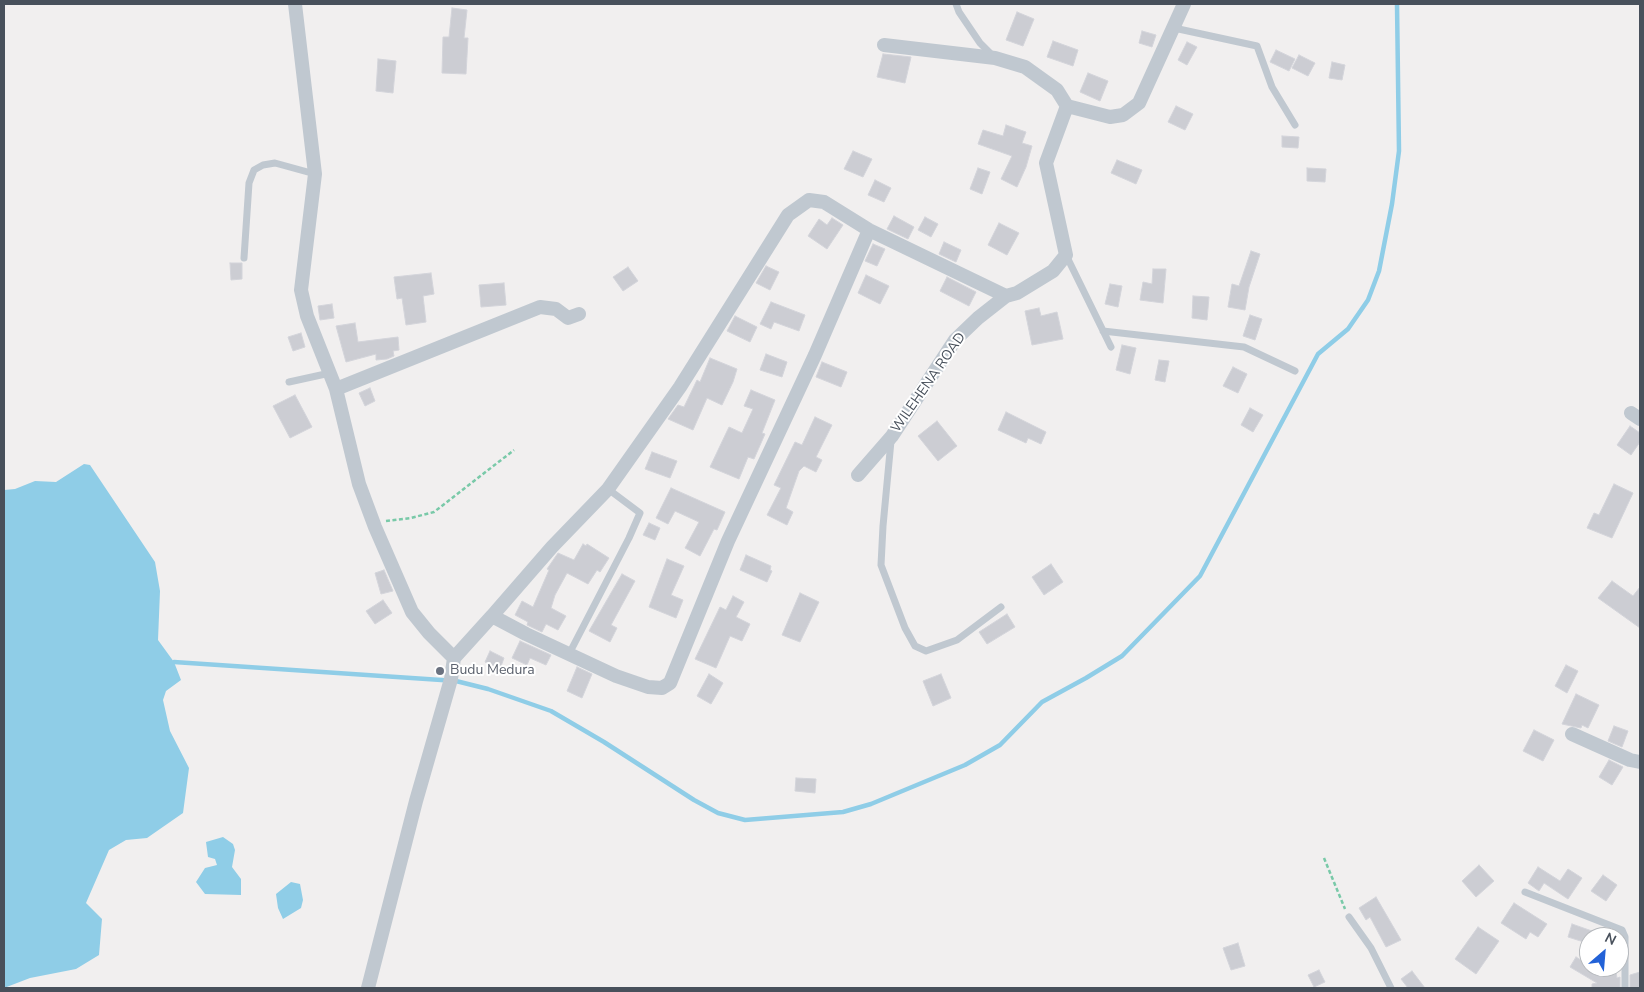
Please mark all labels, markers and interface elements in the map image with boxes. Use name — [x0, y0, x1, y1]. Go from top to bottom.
street label: WILEHENA ROAD — [888, 330, 970, 436]
place label: Budu Medura — [450, 663, 535, 679]
marker: Budu Medura — [434, 665, 446, 677]
north arrow — [1579, 927, 1629, 977]
text: N — [1602, 928, 1620, 950]

